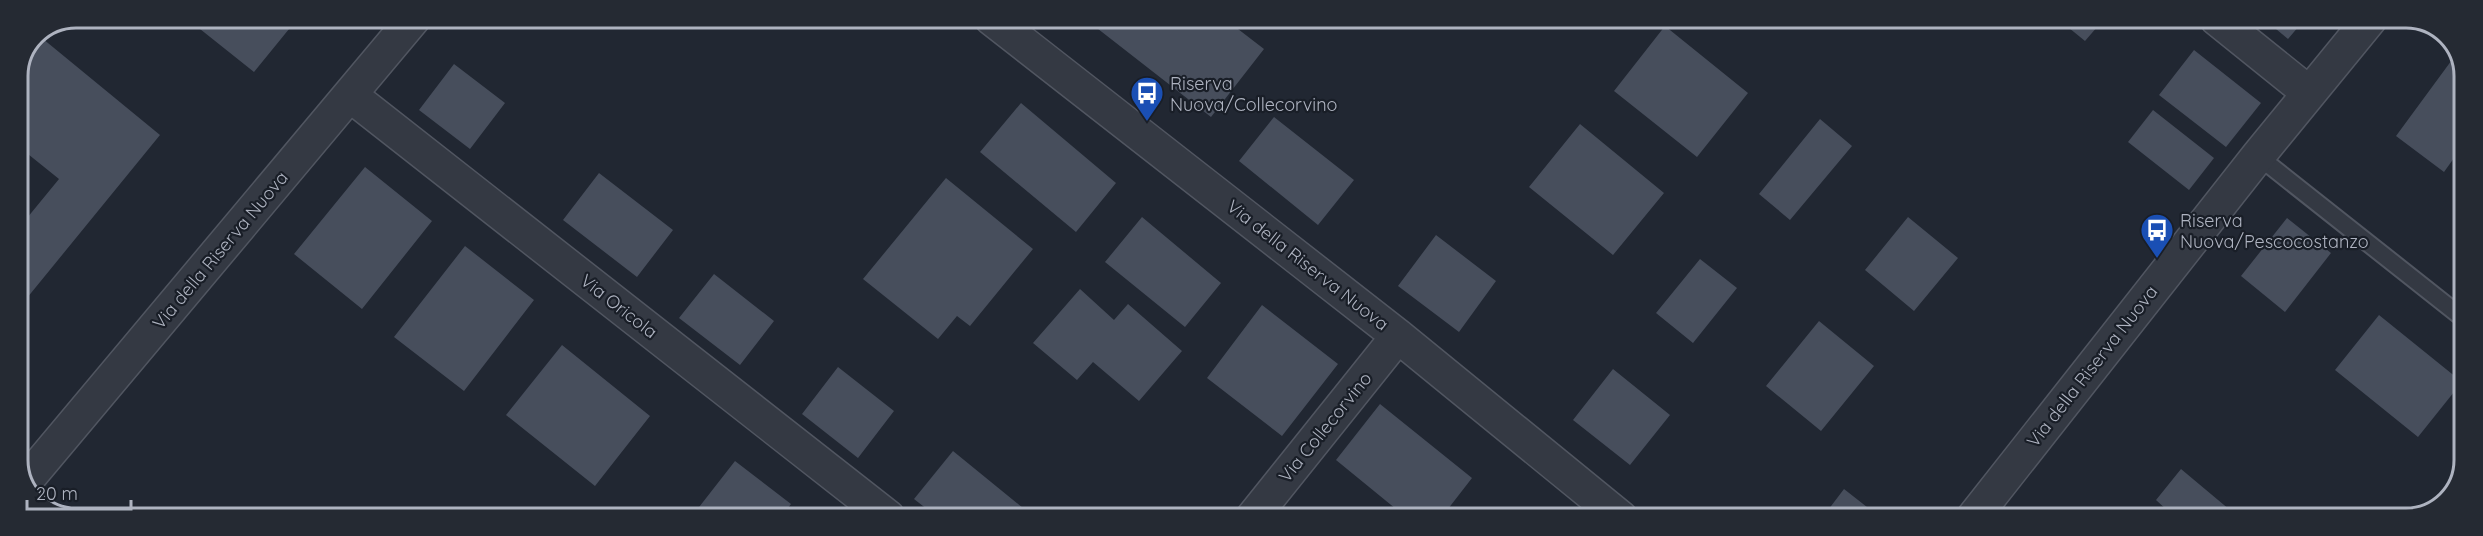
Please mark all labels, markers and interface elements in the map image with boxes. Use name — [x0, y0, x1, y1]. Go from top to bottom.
place label: Riserva Nuova/Collecorvino — [1170, 72, 1338, 116]
bus stop icon: Riserva Nuova/Collecorvino — [1129, 75, 1165, 122]
street label: Via della Riserva Nuova — [147, 166, 293, 334]
street label: Via della Riserva Nuova — [1223, 195, 1393, 335]
place label: Riserva Nuova/Pescocostanzo — [2180, 209, 2369, 253]
bus stop icon: Riserva Nuova/Pescocostanzo — [2139, 212, 2175, 259]
street label: Via Oricola — [576, 269, 662, 343]
street label: Via della Riserva Nuova — [2022, 281, 2162, 451]
street label: Via Collecorvino — [1274, 367, 1376, 487]
scale bar — [27, 473, 130, 511]
text: 20 m — [36, 482, 78, 505]

